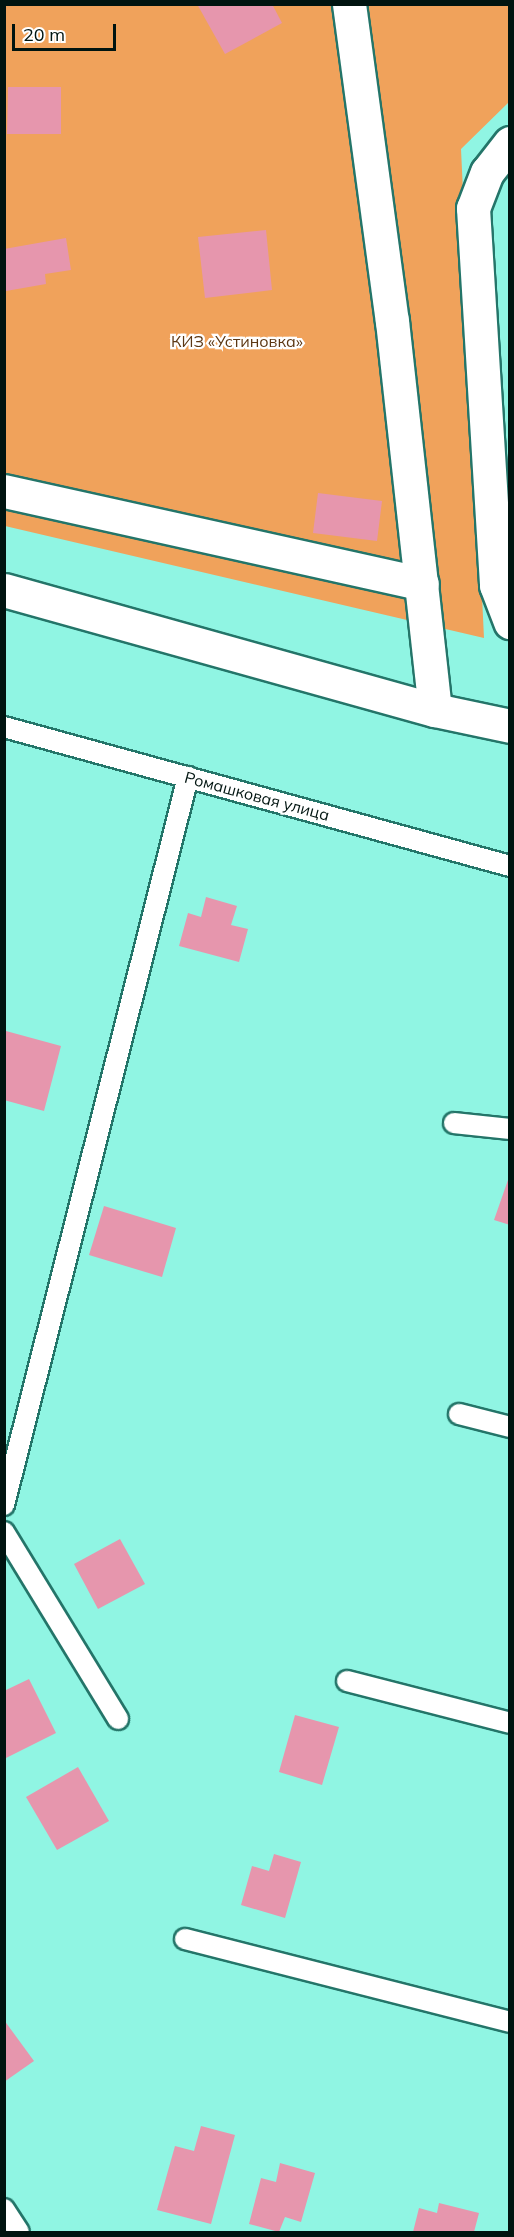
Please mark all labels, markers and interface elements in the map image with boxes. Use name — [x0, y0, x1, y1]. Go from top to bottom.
scale bar — [15, 12, 118, 50]
text: 20 m — [23, 23, 65, 46]
park label: КИЗ «Устиновка» — [171, 331, 303, 351]
street label: Ромашковая улица — [182, 767, 332, 825]

